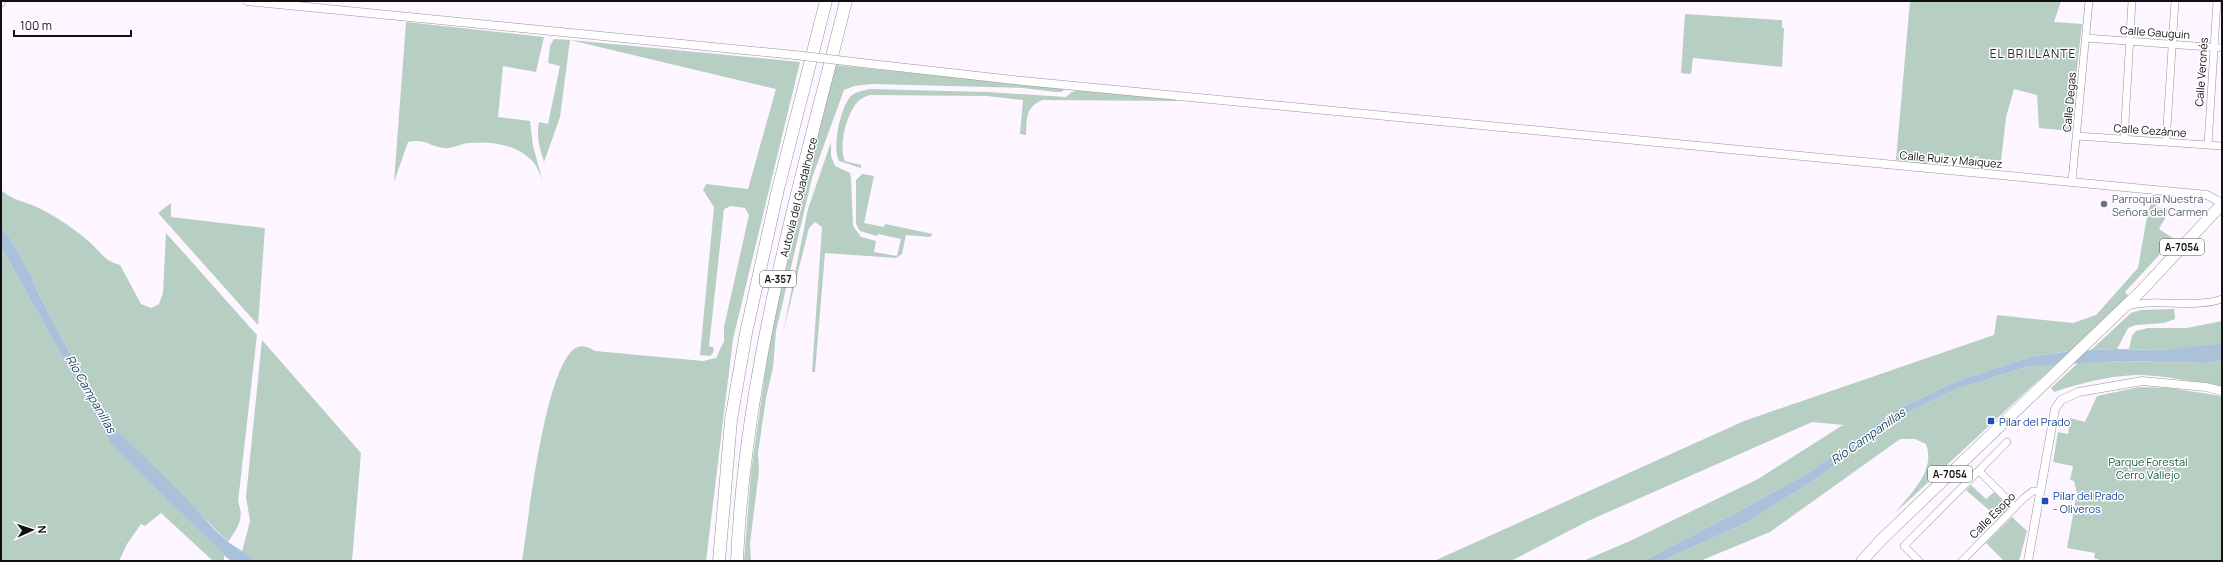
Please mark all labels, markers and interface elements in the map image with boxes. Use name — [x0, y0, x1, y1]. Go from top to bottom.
scale bar — [14, 12, 131, 38]
text: 100 m — [20, 17, 52, 34]
street label: Calle Gauguin — [2119, 22, 2191, 42]
street label: Calle Veronés — [2191, 37, 2211, 107]
district label: EL BRILLANTE — [1990, 45, 2076, 62]
street label: Calle Degas — [2059, 71, 2079, 133]
street label: Calle Cezánne — [2113, 120, 2188, 140]
street label: Autovía del Guadalhorce — [776, 135, 820, 258]
street label: Calle Ruiz y Maiquez — [1899, 147, 2003, 171]
place label: Parroquia Nuestra Señora del Carmen — [2112, 191, 2208, 219]
marker: Parroquia Nuestra Señora del Carmen — [2099, 199, 2109, 209]
road number: A-7054 — [2160, 239, 2204, 255]
road number: A-357 — [760, 271, 796, 287]
water label: Río Campanillas — [62, 352, 121, 438]
water label: Río Campanillas — [1827, 403, 1910, 468]
place label: Pilar del Prado — [1999, 414, 2071, 429]
marker: Pilar del Prado — [1986, 416, 1996, 426]
park label: Parque Forestal Cerro Vallejo — [2108, 454, 2188, 482]
road number: A-7054 — [1928, 466, 1972, 482]
street label: Calle Esopo — [1966, 488, 2019, 541]
place label: Pilar del Prado - Oliveros — [2053, 488, 2125, 516]
marker: Pilar del Prado - Oliveros — [2040, 496, 2050, 506]
north arrow — [12, 510, 52, 550]
text: N — [35, 525, 50, 534]

